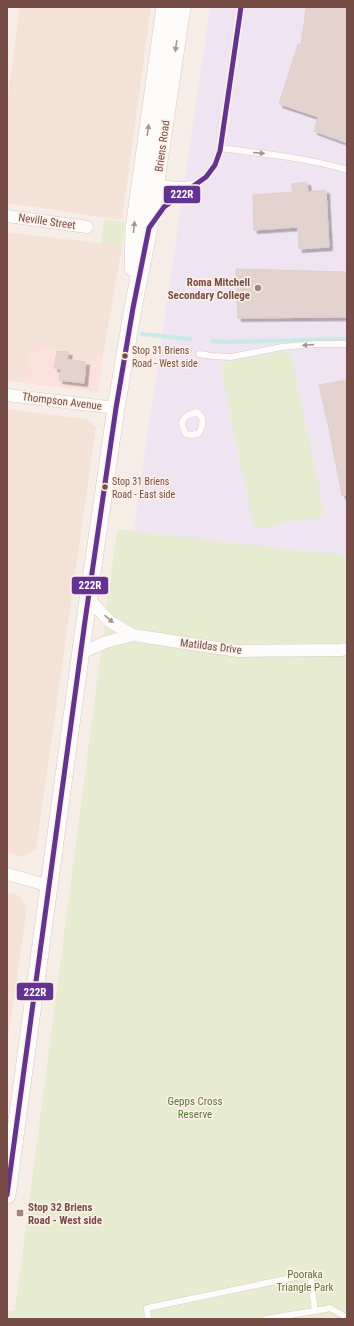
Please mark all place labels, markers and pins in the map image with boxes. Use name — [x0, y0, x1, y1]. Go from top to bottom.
place label: Roma Mitchell Secondary College — [168, 276, 250, 302]
marker: Roma Mitchell Secondary College — [253, 283, 263, 293]
place label: Stop 31 Briens Road - West side — [132, 345, 198, 369]
marker: Stop 31 Briens Road - West side — [120, 351, 130, 361]
place label: Stop 31 Briens Road - East side — [112, 476, 176, 500]
marker: Stop 31 Briens Road - East side — [100, 482, 110, 492]
place label: Stop 32 Briens Road - West side — [28, 1201, 102, 1227]
marker: Stop 32 Briens Road - West side — [15, 1208, 25, 1218]

